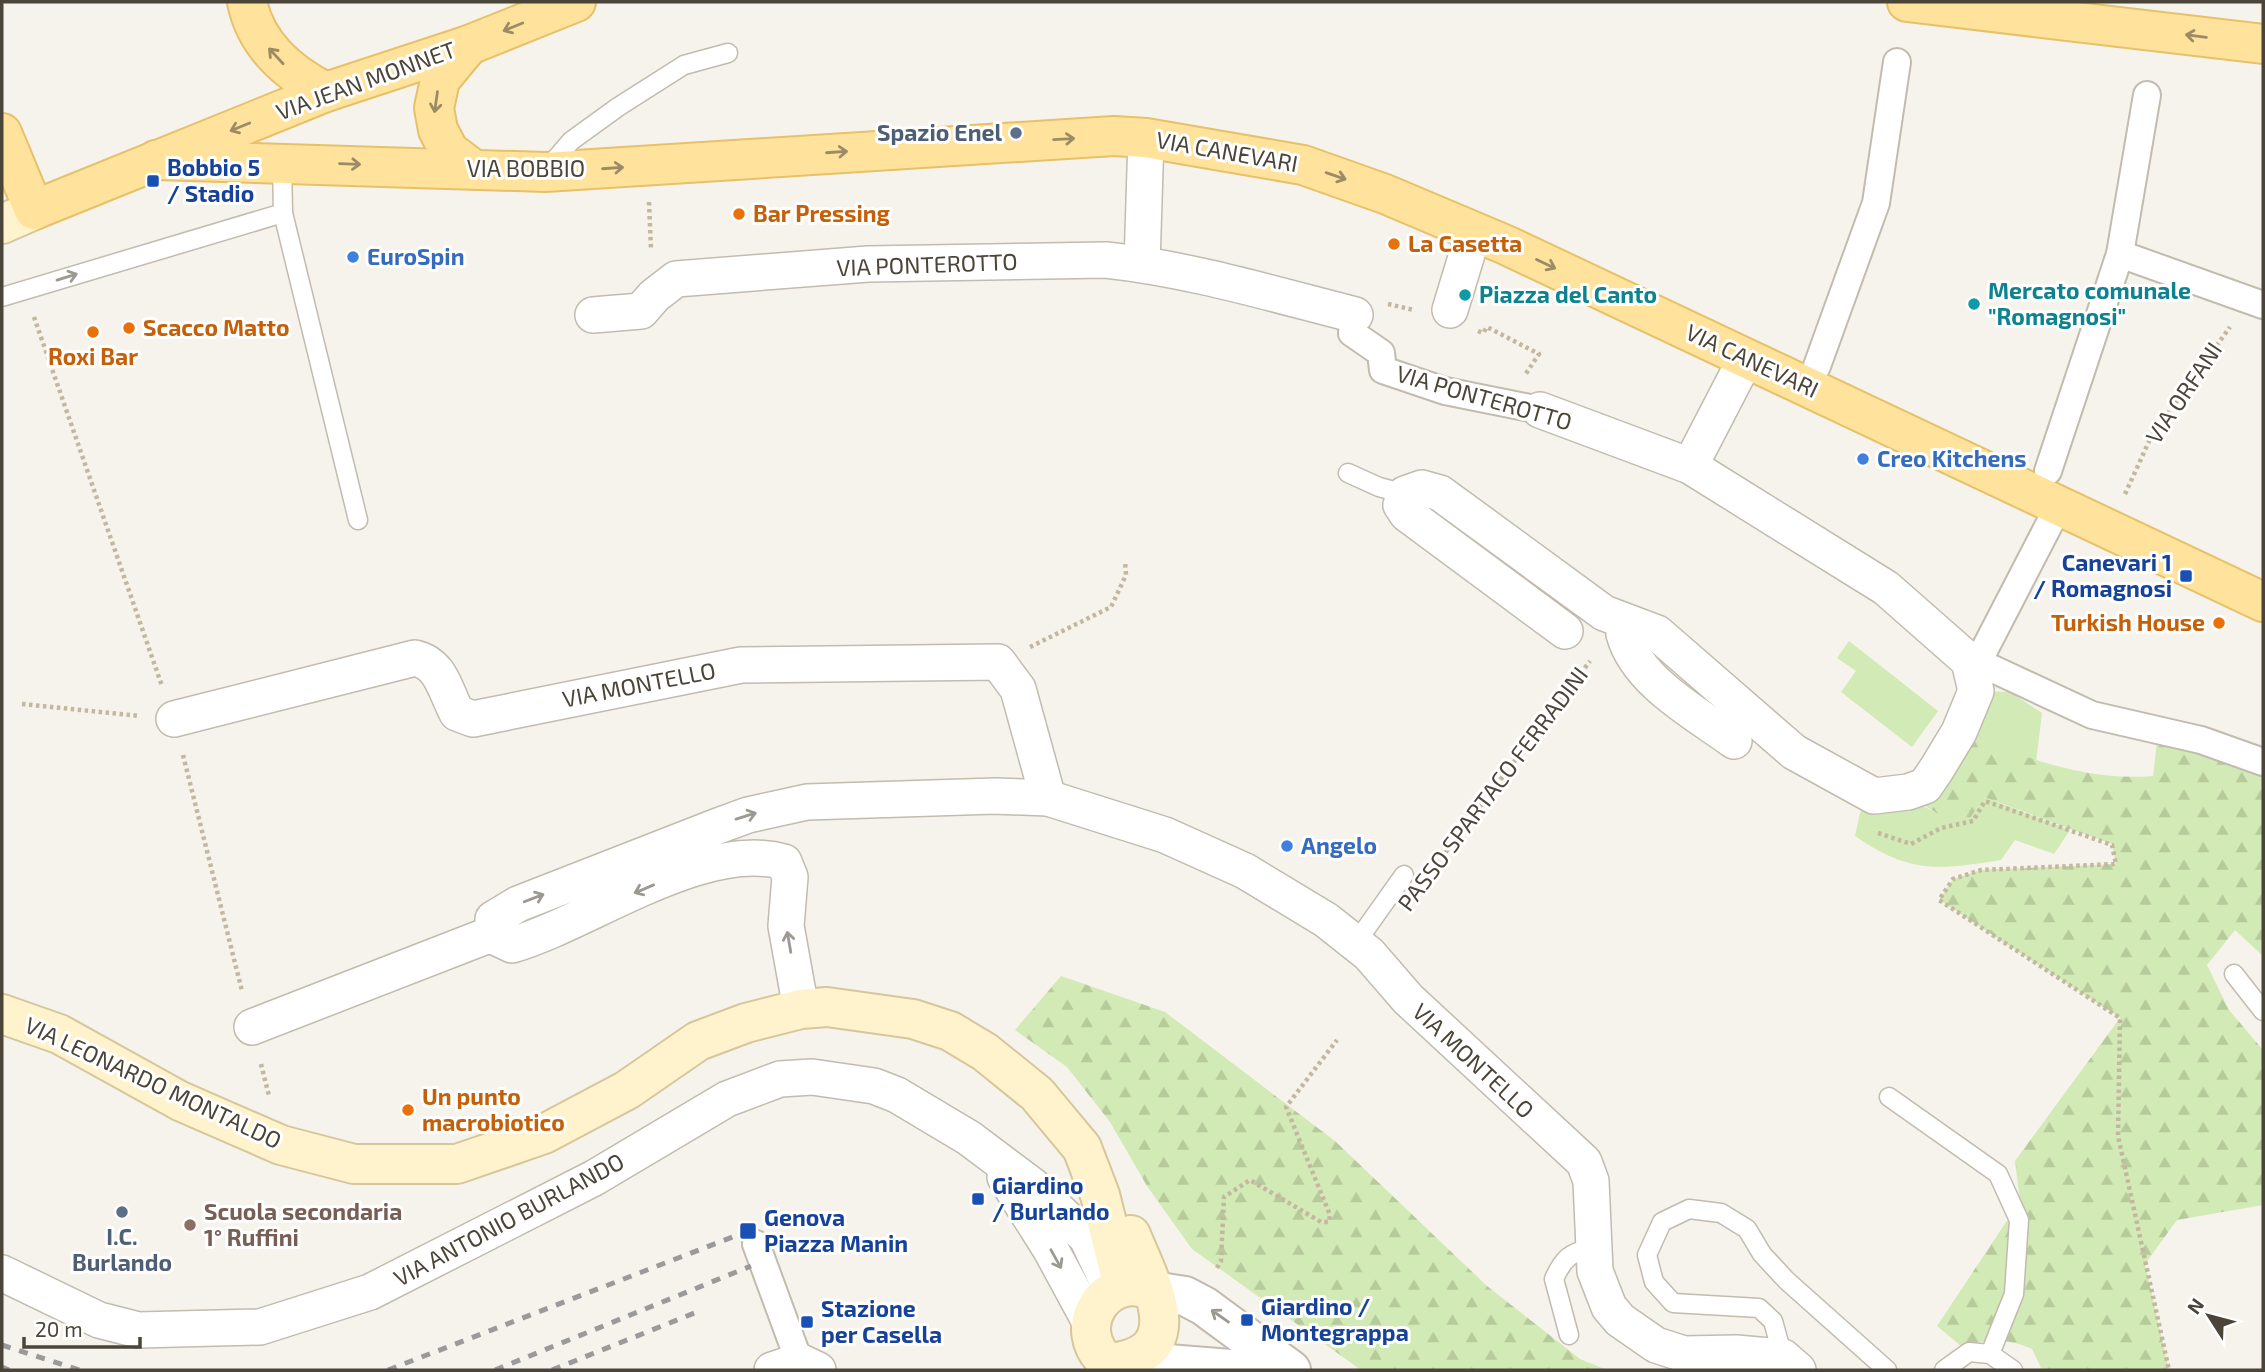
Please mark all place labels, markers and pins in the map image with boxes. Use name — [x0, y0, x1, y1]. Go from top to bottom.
place label: Spazio Enel — [877, 118, 1002, 146]
marker: Spazio Enel — [1008, 125, 1024, 141]
place label: Bobbio 5 / Stadio — [167, 153, 260, 207]
marker: Bobbio 5 / Stadio — [145, 173, 161, 189]
place label: Bar Pressing — [753, 199, 891, 227]
marker: Bar Pressing — [731, 206, 747, 222]
place label: La Casetta — [1408, 229, 1522, 257]
marker: La Casetta — [1386, 236, 1402, 252]
place label: EuroSpin — [367, 242, 464, 270]
marker: EuroSpin — [345, 249, 361, 265]
place label: Mercato comunale "Romagnosi" — [1988, 276, 2191, 330]
place label: Piazza del Canto — [1479, 280, 1657, 308]
marker: Piazza del Canto — [1457, 287, 1473, 303]
marker: Mercato comunale "Romagnosi" — [1966, 296, 1982, 312]
place label: Scacco Matto — [143, 313, 290, 341]
marker: Scacco Matto — [121, 320, 137, 336]
marker: Roxi Bar — [85, 324, 101, 340]
place label: Roxi Bar — [48, 342, 138, 370]
place label: Creo Kitchens — [1877, 444, 2027, 472]
marker: Creo Kitchens — [1855, 451, 1871, 467]
place label: Canevari 1 / Romagnosi — [2033, 548, 2172, 602]
marker: Canevari 1 / Romagnosi — [2178, 568, 2194, 584]
place label: Turkish House — [2051, 608, 2205, 636]
marker: Turkish House — [2211, 615, 2227, 631]
place label: Angelo — [1301, 831, 1377, 859]
marker: Angelo — [1279, 838, 1295, 854]
place label: Un punto macrobiotico — [422, 1082, 565, 1136]
marker: Un punto macrobiotico — [400, 1102, 416, 1118]
place label: Giardino / Burlando — [992, 1171, 1110, 1225]
marker: Giardino / Burlando — [970, 1191, 986, 1207]
place label: Scuola secondaria 1° Ruffini — [204, 1197, 402, 1251]
place label: Genova Piazza Manin — [764, 1203, 908, 1257]
marker: I.C. Burlando — [114, 1204, 130, 1220]
marker: Scuola secondaria 1° Ruffini — [182, 1217, 198, 1233]
marker: Genova Piazza Manin — [738, 1221, 758, 1241]
place label: I.C. Burlando — [72, 1222, 172, 1276]
place label: Giardino / Montegrappa — [1261, 1292, 1409, 1346]
place label: Stazione per Casella — [821, 1294, 942, 1348]
marker: Giardino / Montegrappa — [1239, 1312, 1255, 1328]
marker: Stazione per Casella — [799, 1314, 815, 1330]

